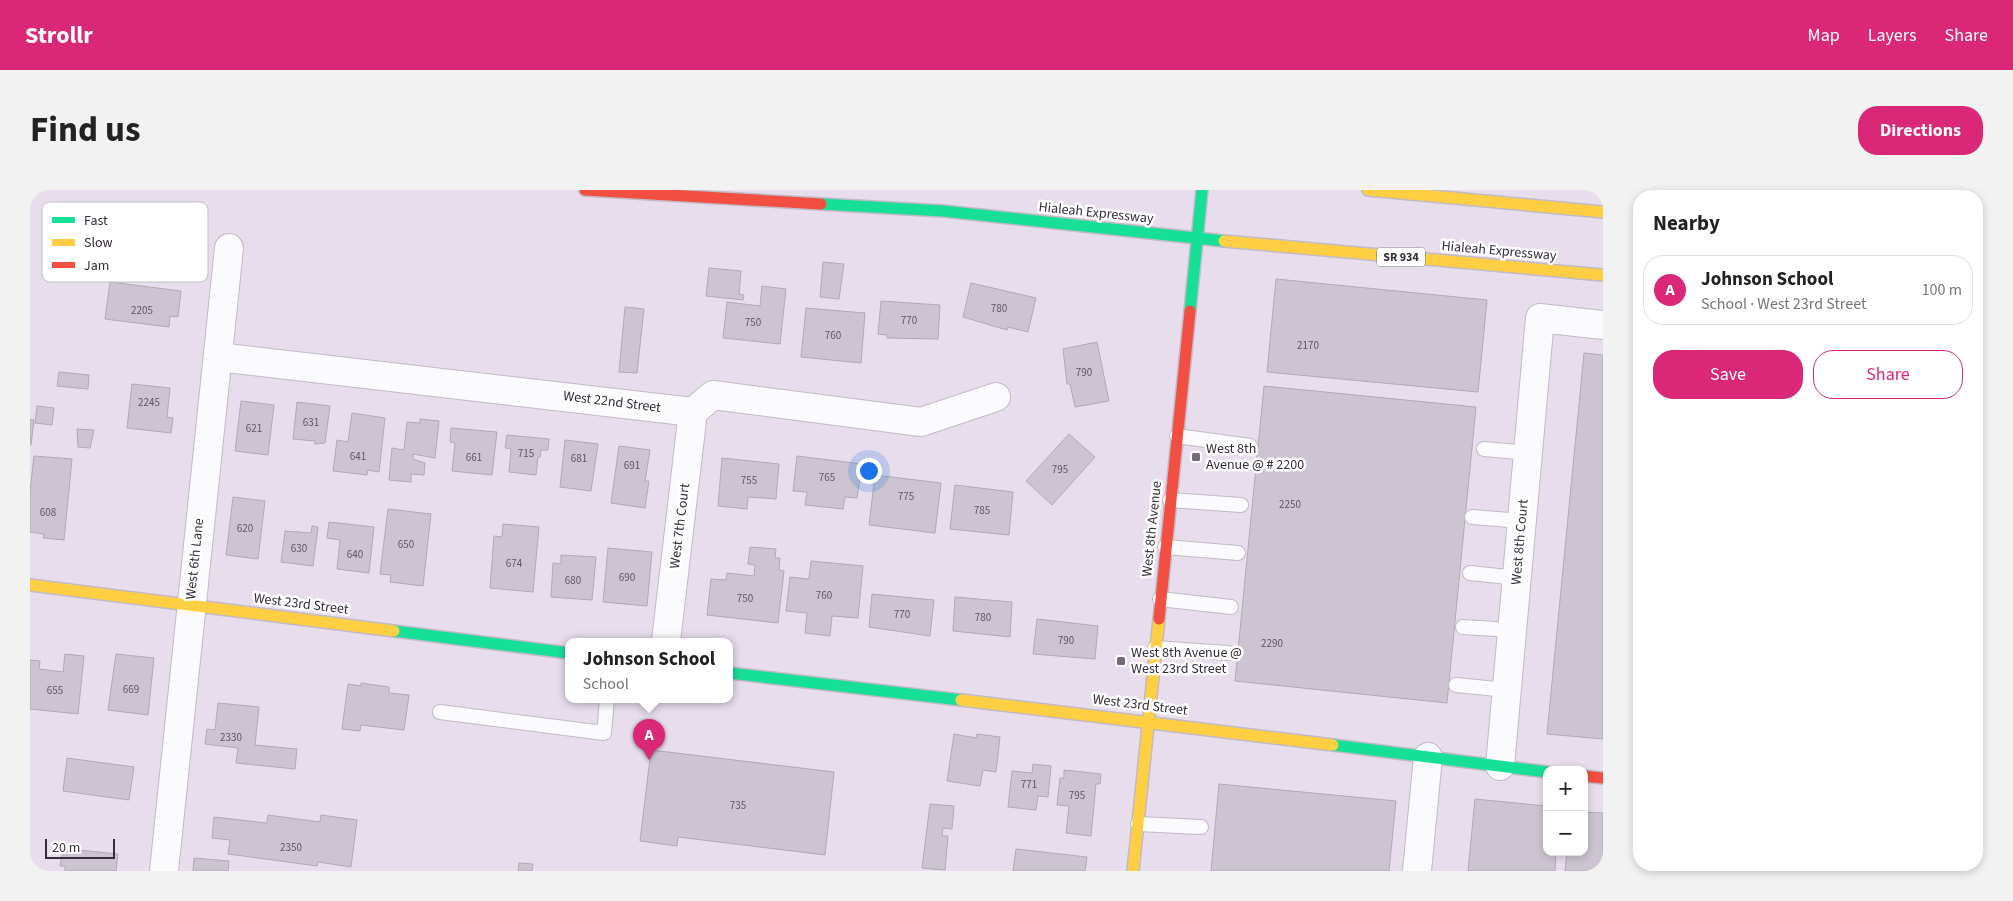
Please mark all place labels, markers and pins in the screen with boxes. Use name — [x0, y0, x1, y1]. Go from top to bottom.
place label: West 8th Avenue @ # 2200 — [1206, 439, 1304, 475]
marker: West 8th Avenue @ # 2200 — [1190, 451, 1202, 463]
place label: West 8th Avenue @ West 23rd Street — [1131, 643, 1242, 679]
marker: West 8th Avenue @ West 23rd Street — [1115, 655, 1127, 667]
pin: A — [633, 719, 665, 760]

